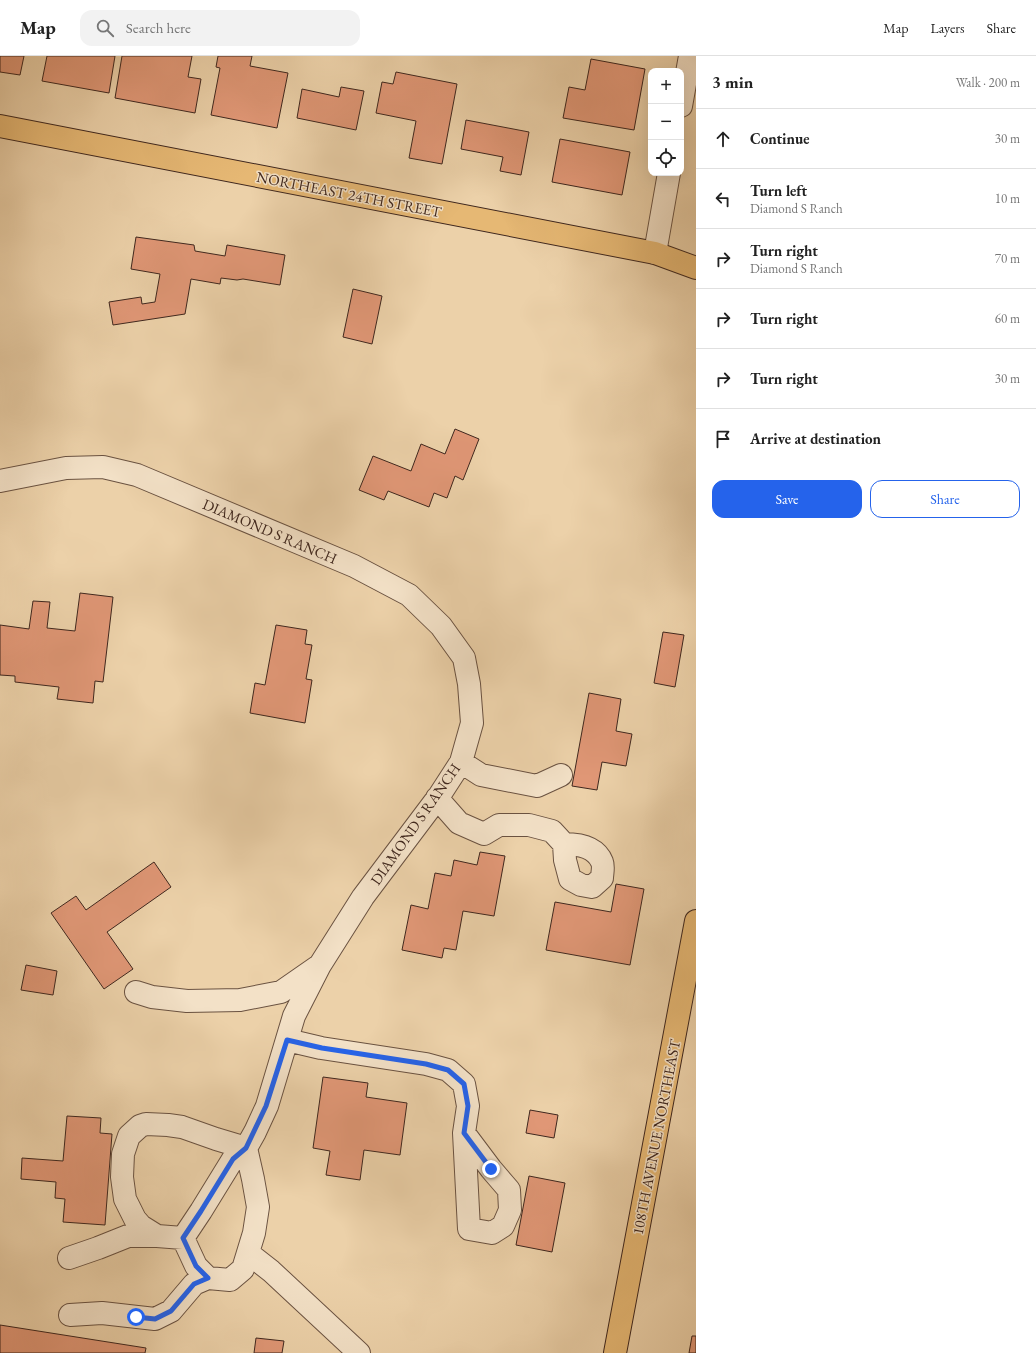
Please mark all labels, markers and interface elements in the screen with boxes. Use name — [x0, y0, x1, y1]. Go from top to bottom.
search box — [80, 10, 360, 46]
text: Map — [20, 15, 56, 40]
icon: search — [94, 17, 116, 39]
text: Search here — [126, 18, 191, 37]
text: Map — [883, 19, 908, 37]
text: Layers — [930, 19, 965, 37]
text: Share — [987, 19, 1016, 37]
map controls — [648, 68, 684, 176]
button: + — [648, 68, 684, 104]
text: 3 min — [712, 71, 753, 93]
text: Walk · 200 m — [956, 74, 1020, 91]
button: − — [648, 104, 684, 140]
icon: ahead — [712, 128, 734, 150]
text: Continue — [750, 129, 810, 148]
text: 30 m — [995, 130, 1020, 147]
button: locate — [648, 140, 684, 176]
street label: NORTHEAST 24TH STREET — [255, 167, 444, 221]
text: Turn left — [750, 181, 807, 200]
icon: left — [712, 188, 734, 210]
text: 10 m — [995, 190, 1020, 207]
text: Diamond S Ranch — [750, 200, 843, 217]
text: Turn right — [750, 241, 818, 260]
icon: right — [712, 248, 734, 270]
text: 70 m — [995, 250, 1020, 267]
text: Diamond S Ranch — [750, 260, 843, 277]
icon: right — [712, 308, 734, 330]
text: Turn right — [750, 309, 818, 328]
text: 60 m — [995, 310, 1020, 327]
icon: right — [712, 368, 734, 390]
text: Turn right — [750, 369, 818, 388]
text: 30 m — [995, 370, 1020, 387]
icon: arrive — [712, 428, 734, 450]
text: Arrive at destination — [750, 429, 881, 448]
button: Save — [712, 480, 862, 518]
button: Share — [870, 480, 1020, 518]
street label: DIAMOND S RANCH — [200, 494, 340, 568]
street label: DIAMOND S RANCH — [366, 759, 464, 889]
street label: 108TH AVENUE NORTHEAST — [628, 1037, 684, 1236]
route end — [482, 1160, 500, 1178]
route start — [127, 1308, 145, 1326]

